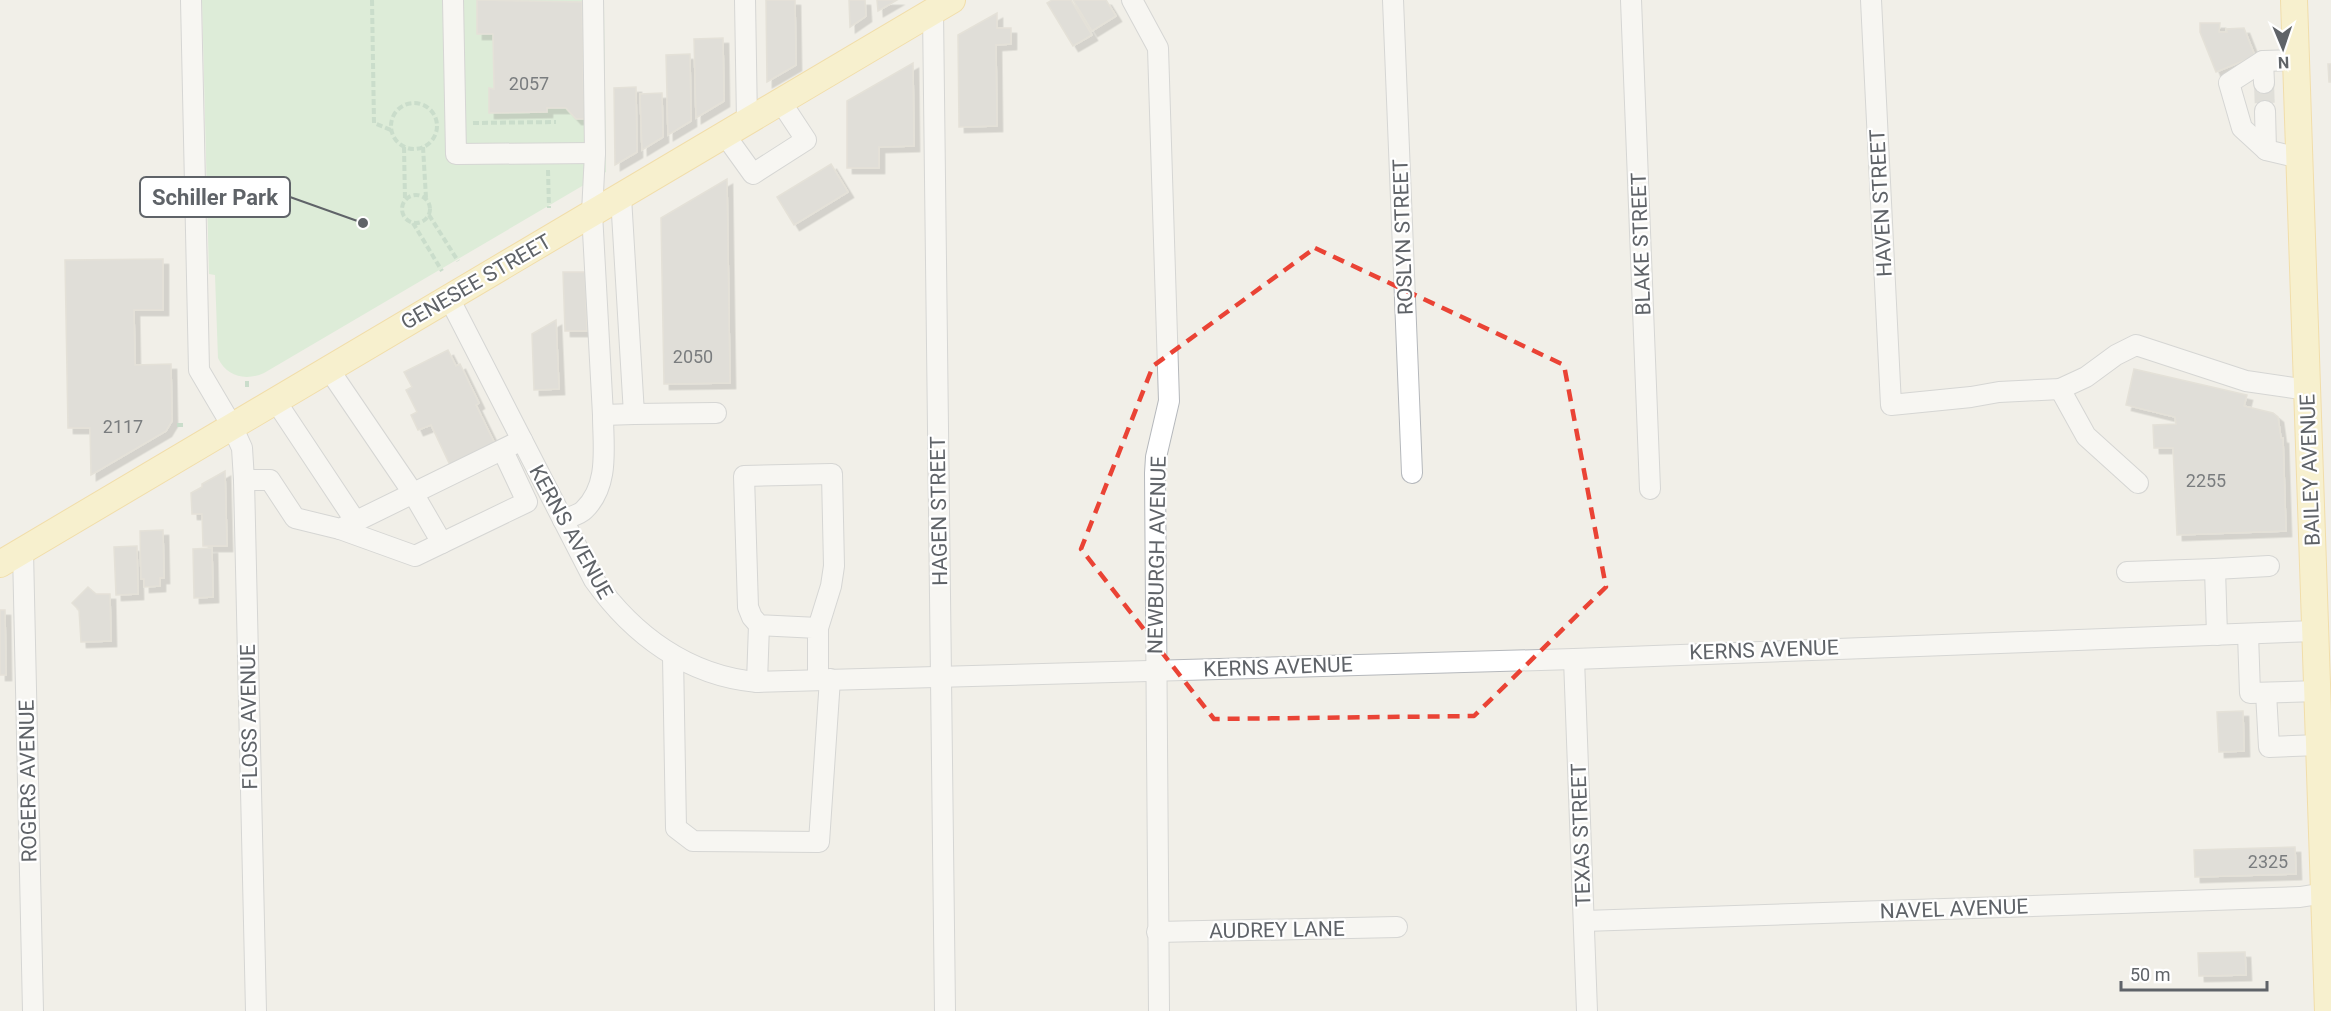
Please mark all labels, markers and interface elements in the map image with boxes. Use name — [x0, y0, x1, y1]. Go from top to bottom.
north arrow — [2253, 18, 2313, 78]
text: N — [2278, 53, 2289, 72]
house number: 2057 — [509, 73, 549, 94]
street label: HAVEN STREET — [1865, 128, 1897, 278]
street label: ROSLYN STREET — [1388, 158, 1418, 315]
street label: BLAKE STREET — [1626, 172, 1655, 316]
callout: Schiller Park — [140, 177, 290, 217]
text: Schiller Park — [152, 185, 278, 210]
street label: GENESEE STREET — [397, 229, 556, 335]
house number: 2050 — [673, 346, 713, 367]
street label: BAILEY AVENUE — [2295, 393, 2325, 546]
house number: 2117 — [103, 416, 143, 437]
street label: HAGEN STREET — [926, 435, 952, 586]
street label: NEWBURGH AVENUE — [1143, 456, 1171, 654]
street label: KERNS AVENUE — [524, 461, 618, 603]
house number: 2255 — [2186, 470, 2226, 491]
street label: KERNS AVENUE — [1689, 635, 1839, 665]
street label: FLOSS AVENUE — [236, 644, 262, 790]
street label: KERNS AVENUE — [1203, 652, 1353, 682]
street label: ROGERS AVENUE — [15, 699, 41, 863]
street label: TEXAS STREET — [1566, 762, 1595, 907]
house number: 2325 — [2248, 851, 2288, 872]
street label: NAVEL AVENUE — [1879, 894, 2029, 924]
street label: AUDREY LANE — [1209, 917, 1345, 943]
scale bar — [2121, 954, 2266, 992]
text: 50 m — [2130, 964, 2170, 985]

